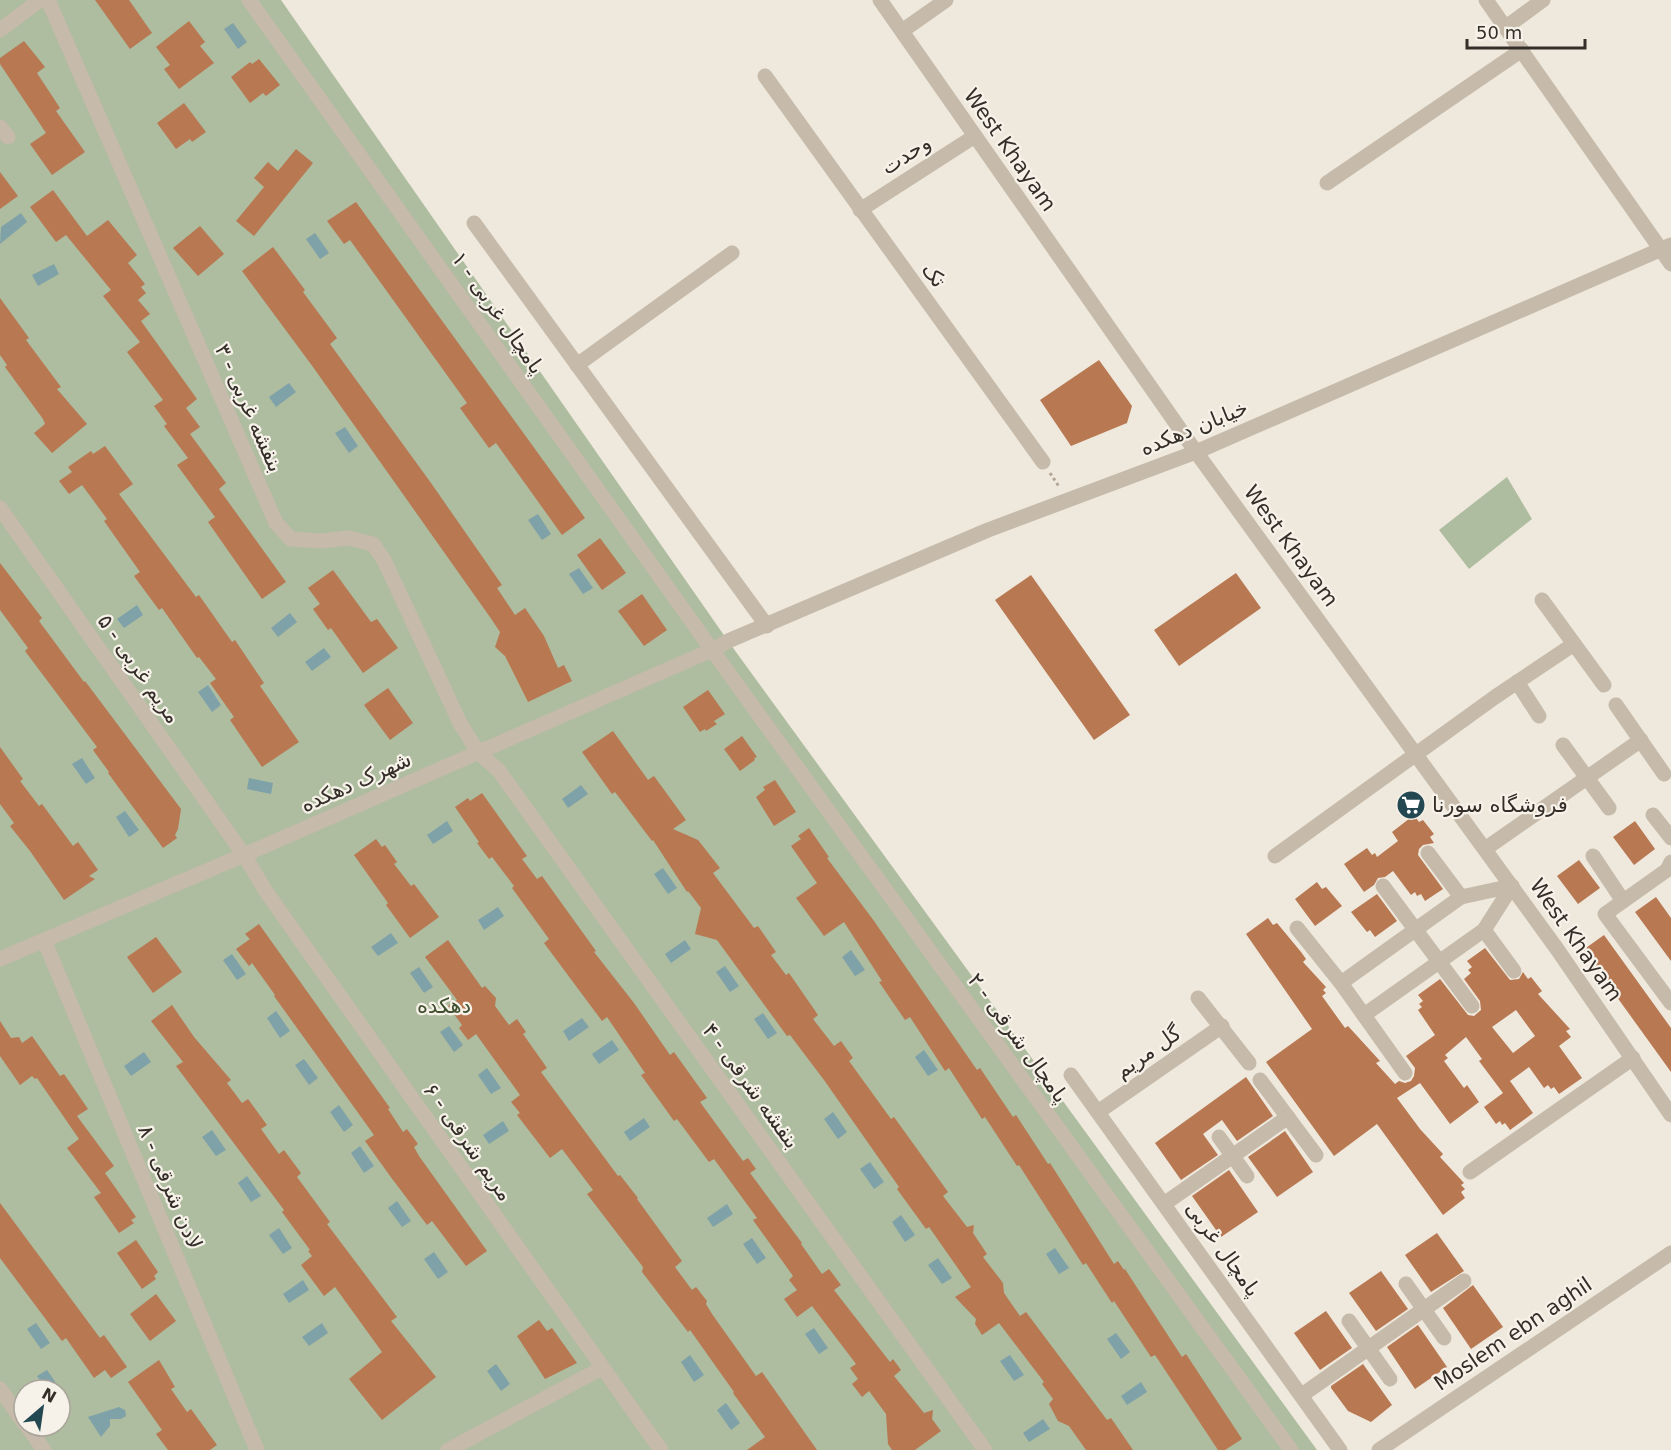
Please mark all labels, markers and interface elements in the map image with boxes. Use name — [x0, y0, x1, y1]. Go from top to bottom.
scale bar — [1467, 12, 1586, 50]
text: 50 m — [1476, 22, 1522, 43]
street label: West Khayam — [959, 84, 1061, 216]
street label: وحدت — [877, 130, 935, 180]
street label: پامچال غربی - ۱ — [447, 247, 549, 379]
street label: تک — [917, 258, 951, 292]
street label: بنفشه غربی - ۳ — [210, 340, 288, 476]
street label: خیابان دهکده — [1137, 396, 1251, 460]
street label: West Khayam — [1239, 481, 1343, 611]
street label: مریم غربی - ۵ — [92, 610, 185, 729]
street label: شهرک دهکده — [297, 747, 415, 817]
supermarket icon: فروشگاه سورنا — [1395, 789, 1427, 821]
place label: فروشگاه سورنا — [1432, 793, 1568, 817]
street label: West Khayam — [1525, 874, 1627, 1006]
street label: پامچال شرقی - ۲ — [963, 969, 1073, 1108]
park label: دهکده — [417, 994, 471, 1018]
street label: بنفشه شرقی - ۴ — [698, 1019, 804, 1153]
street label: گل مریم — [1110, 1021, 1186, 1084]
street label: مریم شرقی - ۶ — [418, 1078, 517, 1206]
street label: لادن شرقی - ۸ — [133, 1121, 207, 1253]
street label: پامچال غربی — [1181, 1197, 1266, 1301]
street label: Moslem ebn aghil — [1430, 1272, 1596, 1396]
north arrow — [12, 1378, 72, 1438]
text: N — [39, 1384, 59, 1407]

